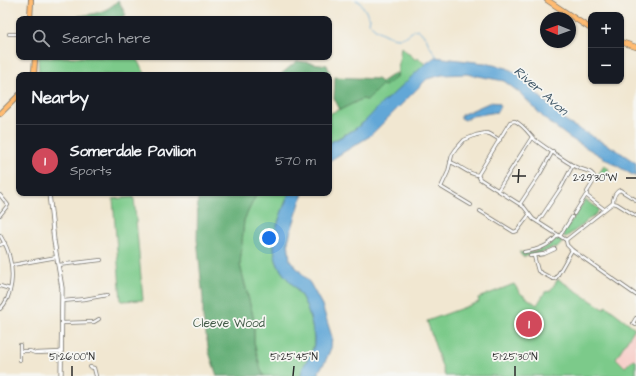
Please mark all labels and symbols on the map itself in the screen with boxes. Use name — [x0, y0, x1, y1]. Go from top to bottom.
north arrow — [540, 12, 576, 48]
water label: River Avon — [510, 62, 573, 121]
text: 2°29'30"W — [573, 171, 618, 185]
your location — [259, 228, 279, 248]
pin: 1 — [516, 309, 542, 339]
park label: Cleeve Wood — [193, 315, 265, 332]
text: 51°26'00"N — [49, 350, 95, 364]
text: 51°25'45"N — [270, 350, 318, 364]
text: 51°25'30"N — [492, 350, 538, 364]

